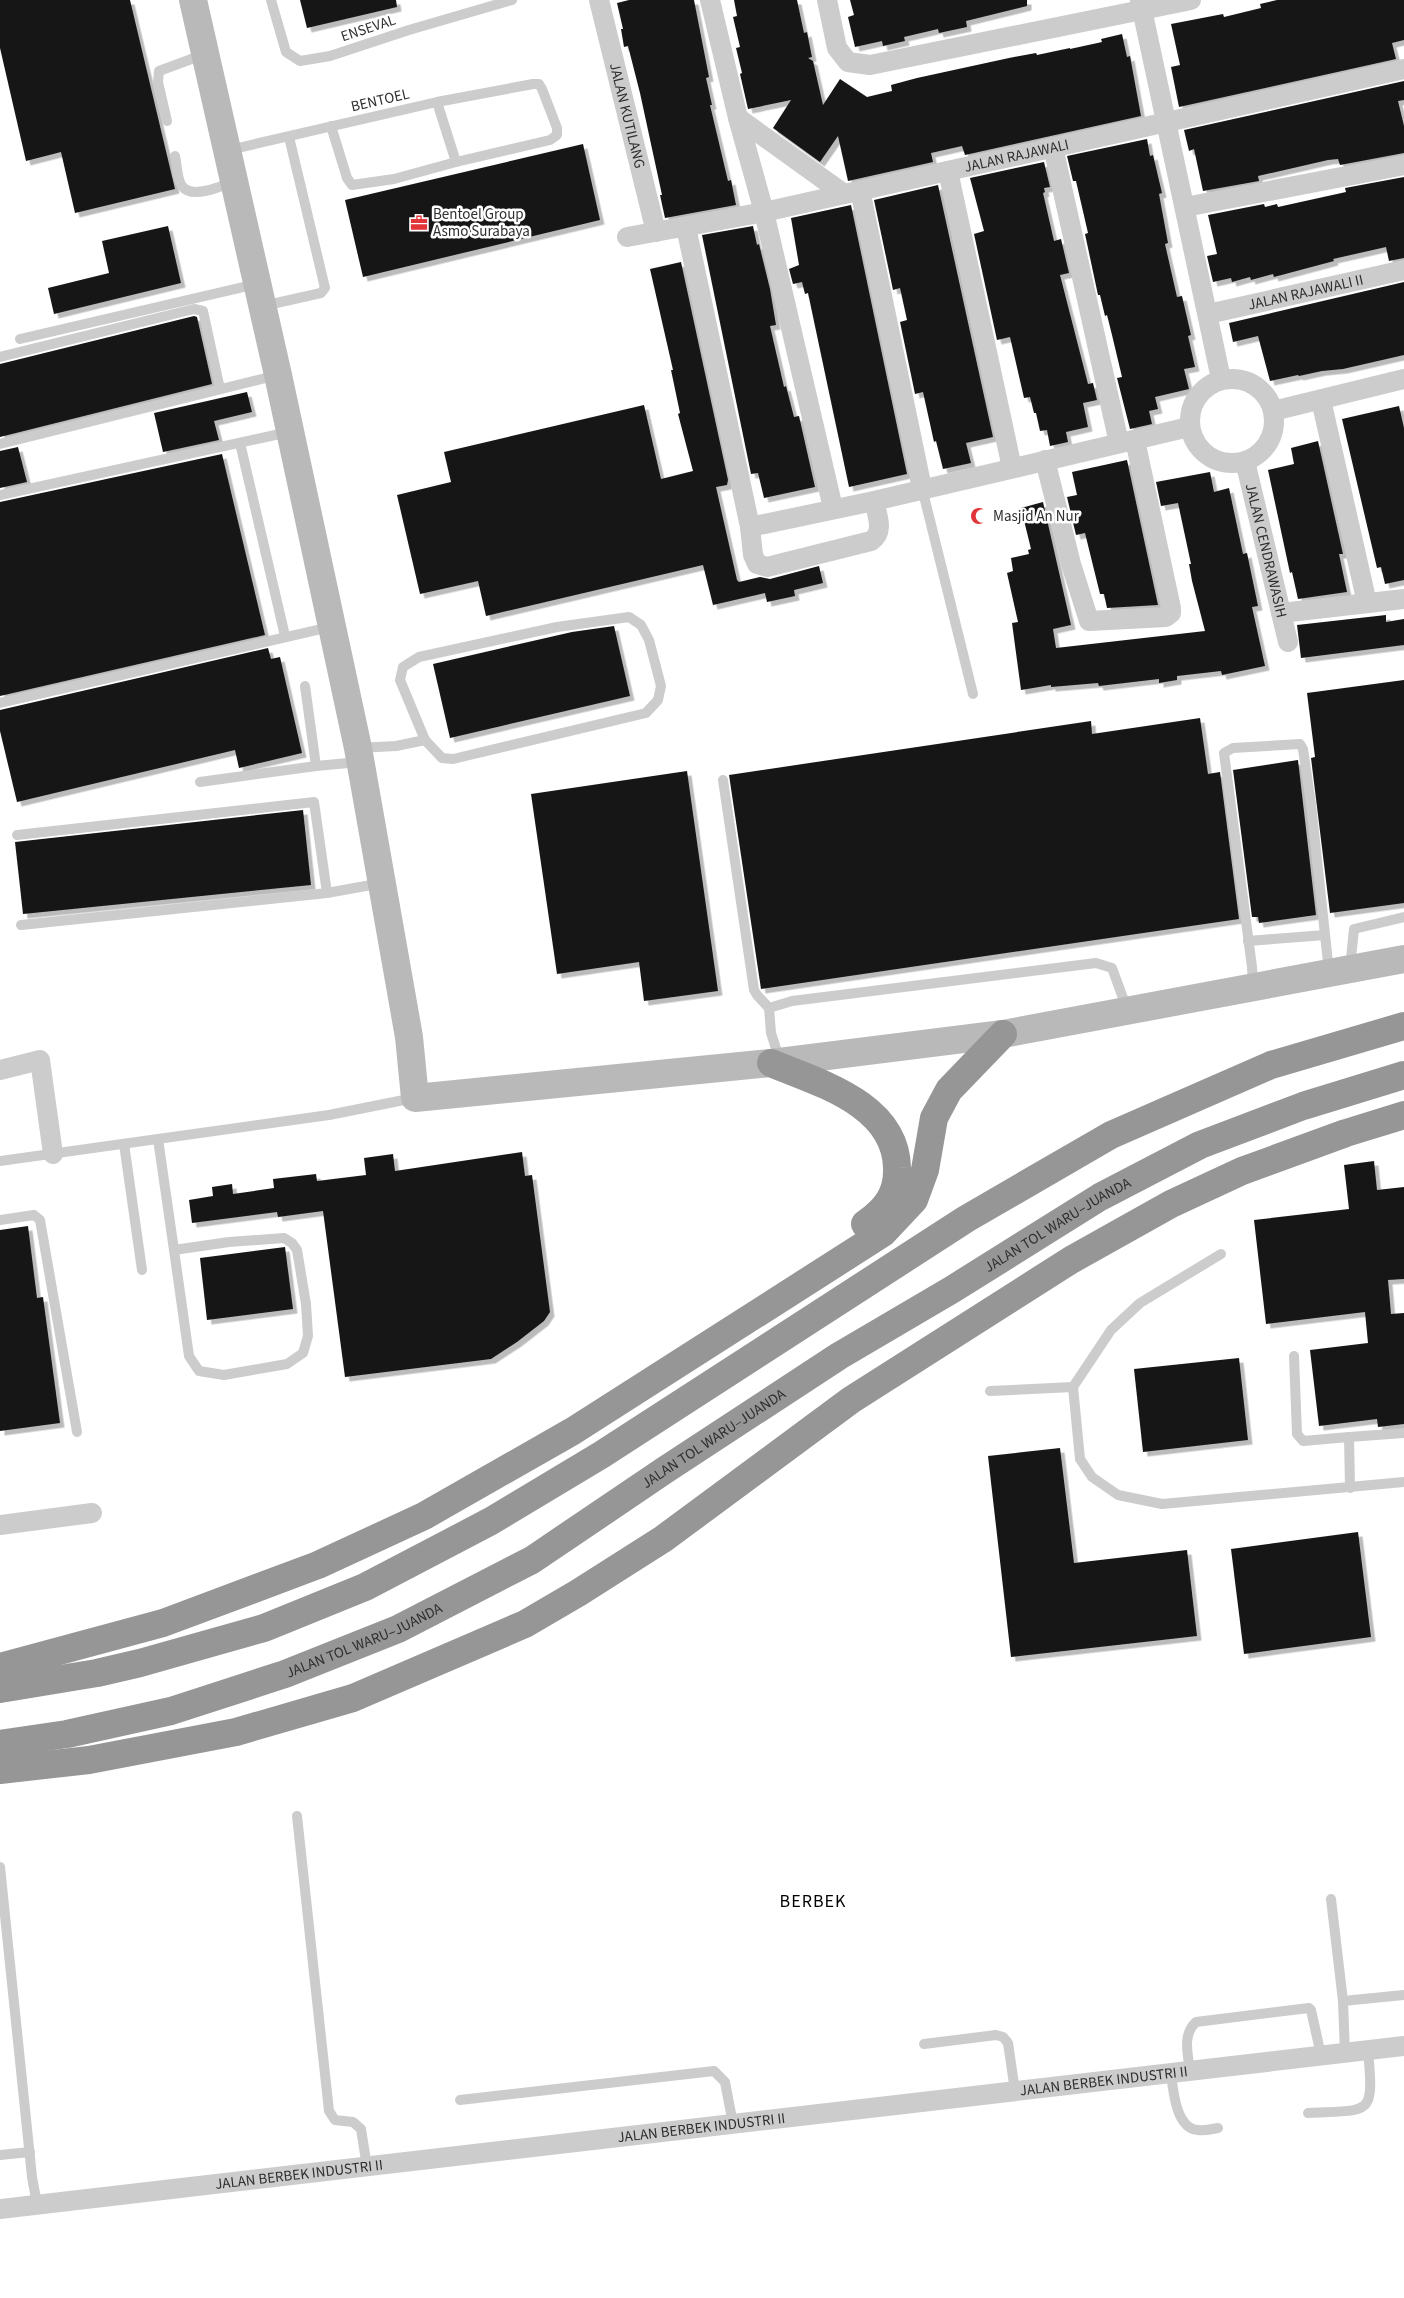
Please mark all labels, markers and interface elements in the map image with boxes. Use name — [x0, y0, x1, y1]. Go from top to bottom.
street label: ENSEVAL — [338, 10, 398, 47]
street label: JALAN KUTILANG — [604, 61, 650, 171]
street label: BENTOEL — [349, 84, 411, 117]
street label: JALAN RAJAWALI — [962, 134, 1071, 178]
place label: Bentoel Group Asmo Surabaya — [433, 204, 530, 242]
office icon: Bentoel Group Asmo Surabaya — [409, 213, 429, 233]
street label: JALAN RAJAWALI II — [1246, 269, 1365, 316]
street label: JALAN CENDRAWASIH — [1240, 481, 1292, 620]
mosque icon: Masjid An Nur — [969, 506, 989, 526]
place label: Masjid An Nur — [993, 506, 1080, 527]
street label: JALAN TOL WARU–JUANDA — [980, 1172, 1136, 1278]
street label: JALAN TOL WARU–JUANDA — [638, 1383, 791, 1494]
street label: JALAN TOL WARU–JUANDA — [283, 1598, 447, 1684]
district label: BERBEK — [780, 1889, 846, 1914]
street label: JALAN BERBEK INDUSTRI II — [1019, 2061, 1189, 2102]
street label: JALAN BERBEK INDUSTRI II — [616, 2108, 786, 2148]
street label: JALAN BERBEK INDUSTRI II — [214, 2155, 384, 2195]

